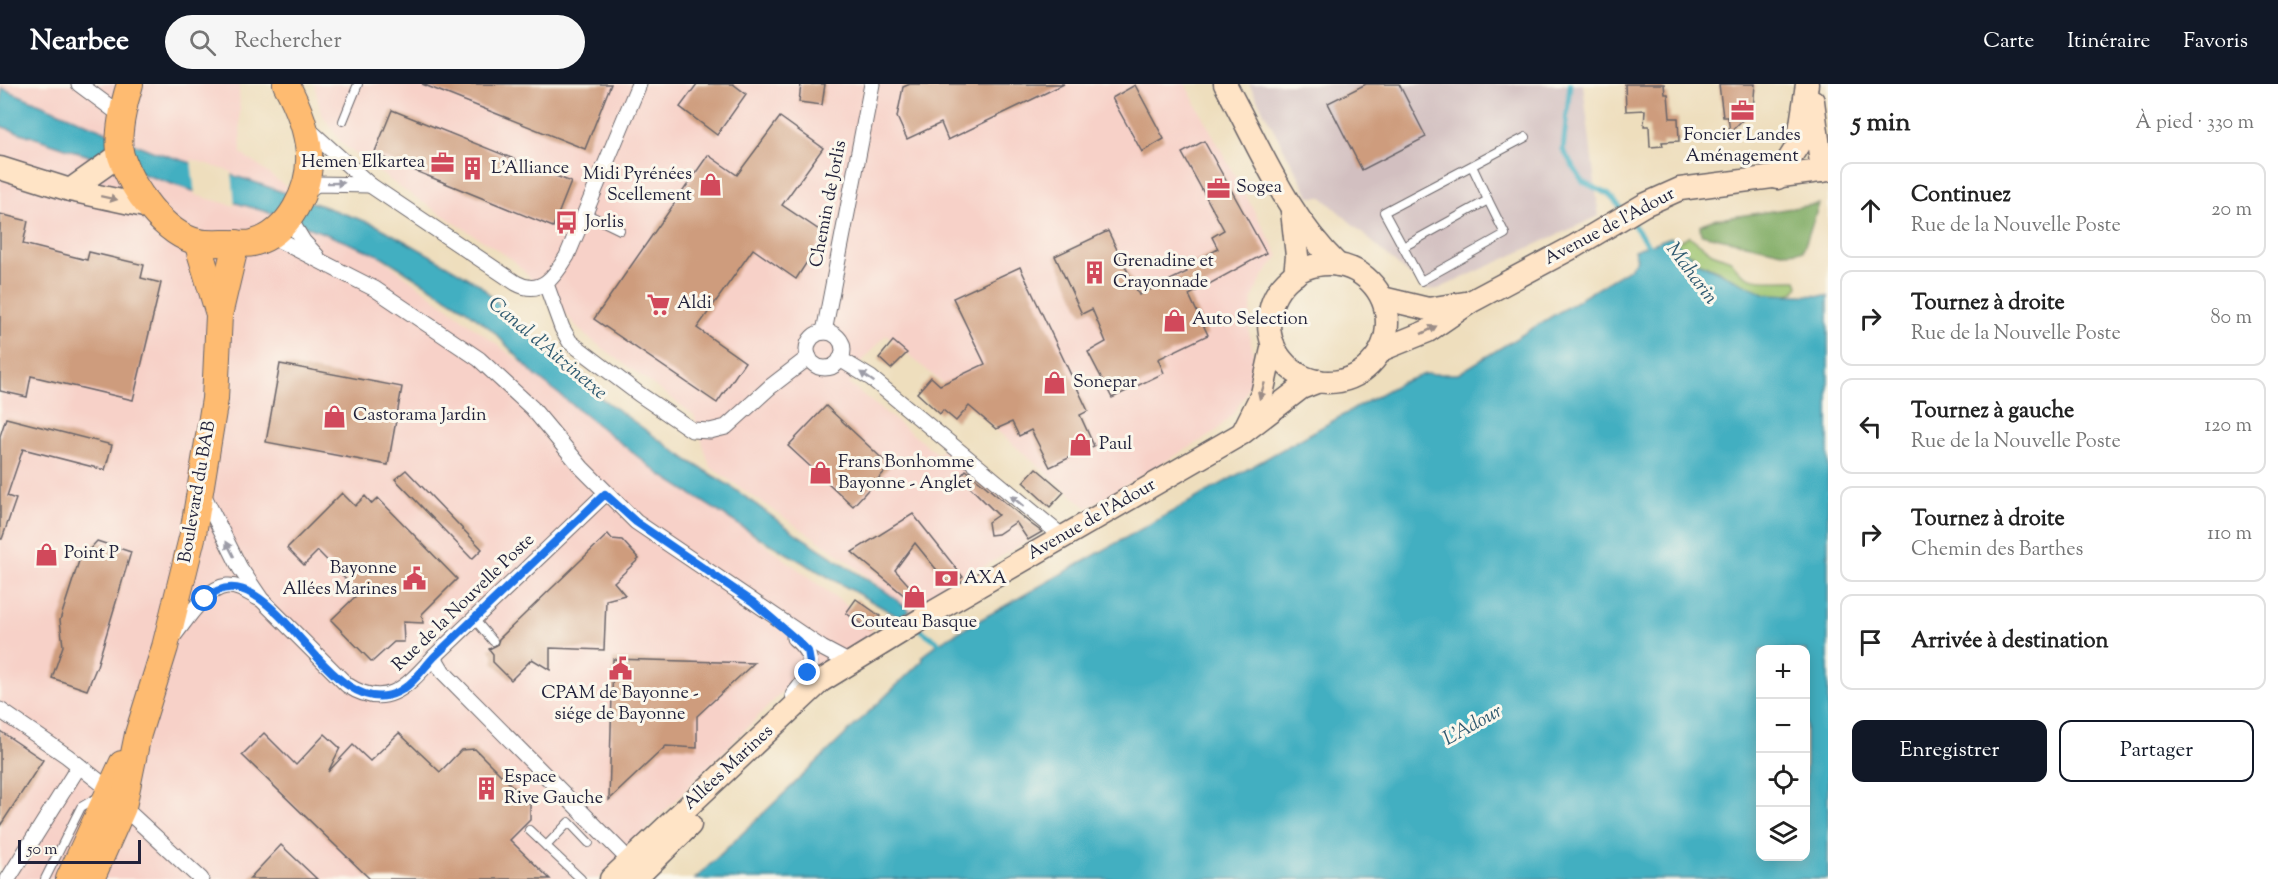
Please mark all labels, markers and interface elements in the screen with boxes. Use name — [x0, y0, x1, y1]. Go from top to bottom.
search box — [165, 15, 585, 69]
text: Nearbee — [30, 22, 129, 62]
icon: search — [186, 26, 219, 59]
text: Rechercher — [234, 26, 342, 58]
text: Carte — [1983, 27, 2034, 57]
text: Itinéraire — [2067, 27, 2150, 57]
text: Favoris — [2183, 27, 2248, 57]
office icon: Foncier Landes Aménagement — [1729, 97, 1755, 123]
text: 5 min — [1852, 105, 1911, 142]
text: À pied · 330 m — [2135, 109, 2254, 138]
place label: Foncier Landes Aménagement — [1683, 123, 1801, 170]
street label: Chemin de Jorlis — [804, 138, 854, 270]
place label: Hemen Elkartea — [301, 150, 425, 176]
office icon: Hemen Elkartea — [430, 150, 456, 176]
building icon: L'Alliance — [460, 156, 486, 182]
place label: L'Alliance — [491, 156, 569, 182]
place label: Midi Pyrénées Scellement — [583, 162, 692, 209]
shop icon: Midi Pyrénées Scellement — [697, 172, 723, 198]
office icon: Sogea — [1205, 175, 1231, 201]
place label: Sogea — [1236, 175, 1282, 201]
one-way arrow — [327, 179, 346, 188]
text: Continuez — [1911, 180, 2011, 212]
street label: Avenue de l'Adour — [1540, 182, 1680, 272]
one-way arrow — [100, 194, 118, 204]
icon: ahead — [1854, 194, 1887, 227]
text: 20 m — [2211, 196, 2252, 225]
bus stop icon: Jorlis — [554, 210, 580, 236]
place label: Jorlis — [584, 210, 624, 236]
text: Rue de la Nouvelle Poste — [1911, 212, 2121, 241]
water label: Maharin — [1658, 237, 1724, 311]
place label: Grenadine et Crayonnade — [1113, 249, 1214, 296]
building icon: Grenadine et Crayonnade — [1082, 259, 1108, 285]
text: Tournez à droite — [1911, 288, 2065, 320]
water label: Canal d'Aitzinetxe — [481, 290, 613, 408]
supermarket icon: Aldi — [646, 291, 672, 317]
place label: Aldi — [677, 291, 712, 317]
icon: right — [1854, 302, 1887, 335]
text: 80 m — [2211, 304, 2252, 333]
shop icon: Auto Selection — [1161, 307, 1187, 333]
place label: Auto Selection — [1192, 307, 1309, 333]
text: Rue de la Nouvelle Poste — [1911, 320, 2121, 349]
one-way arrow — [1420, 325, 1437, 335]
shop icon: Sonepar — [1042, 370, 1068, 396]
place label: Sonepar — [1073, 370, 1137, 396]
one-way arrow — [859, 371, 875, 382]
one-way arrow — [1257, 382, 1266, 400]
text: Tournez à gauche — [1911, 396, 2074, 428]
shop icon: Castorama Jardin — [322, 403, 348, 429]
place label: Castorama Jardin — [353, 403, 487, 429]
icon: left — [1854, 410, 1887, 443]
text: 120 m — [2204, 412, 2252, 441]
street label: Boulevard du BAB — [173, 419, 223, 565]
text: Rue de la Nouvelle Poste — [1911, 428, 2121, 457]
shop icon: Paul — [1068, 432, 1094, 458]
place label: Paul — [1099, 432, 1132, 458]
place label: Frans Bonhomme Bayonne - Anglet — [838, 450, 974, 497]
shop icon: Frans Bonhomme Bayonne - Anglet — [807, 460, 833, 486]
street label: Avenue de l'Adour — [1023, 473, 1161, 567]
one-way arrow — [1010, 495, 1025, 508]
text: Tournez à droite — [1911, 504, 2065, 536]
icon: right — [1854, 518, 1887, 551]
text: 110 m — [2207, 520, 2252, 549]
street label: Rue de la Nouvelle Poste — [387, 528, 541, 678]
text: Chemin des Barthes — [1911, 536, 2083, 565]
shop icon: Point P — [33, 541, 59, 567]
place label: Point P — [64, 541, 119, 567]
one-way arrow — [226, 541, 235, 558]
place label: Bayonne Allées Marines — [282, 556, 397, 603]
public building icon: Bayonne Allées Marines — [402, 566, 428, 592]
bank icon: AXA — [933, 566, 959, 592]
place label: AXA — [964, 566, 1007, 592]
shop icon: Couteau Basque — [901, 584, 927, 610]
route start — [191, 585, 217, 611]
place label: Couteau Basque — [851, 610, 977, 636]
icon: arrive — [1854, 626, 1887, 659]
text: Arrivée à destination — [1911, 626, 2108, 658]
map controls — [1756, 645, 1810, 861]
button: + — [1756, 645, 1810, 699]
public building icon: CPAM de Bayonne - siége de Bayonne — [607, 655, 633, 681]
route end — [794, 659, 820, 685]
place label: CPAM de Bayonne - siége de Bayonne — [541, 681, 699, 728]
water label: L'Adour — [1438, 698, 1508, 754]
button: − — [1756, 699, 1810, 753]
street label: Allées Marines — [678, 719, 780, 817]
button: Enregistrer — [1852, 720, 2047, 782]
button: Partager — [2059, 720, 2254, 782]
button: locate — [1756, 753, 1810, 807]
place label: Espace Rive Gauche — [504, 765, 603, 812]
building icon: Espace Rive Gauche — [473, 775, 499, 801]
button: layers — [1756, 807, 1810, 861]
scale bar — [18, 837, 141, 864]
text: 50 m — [27, 839, 58, 862]

